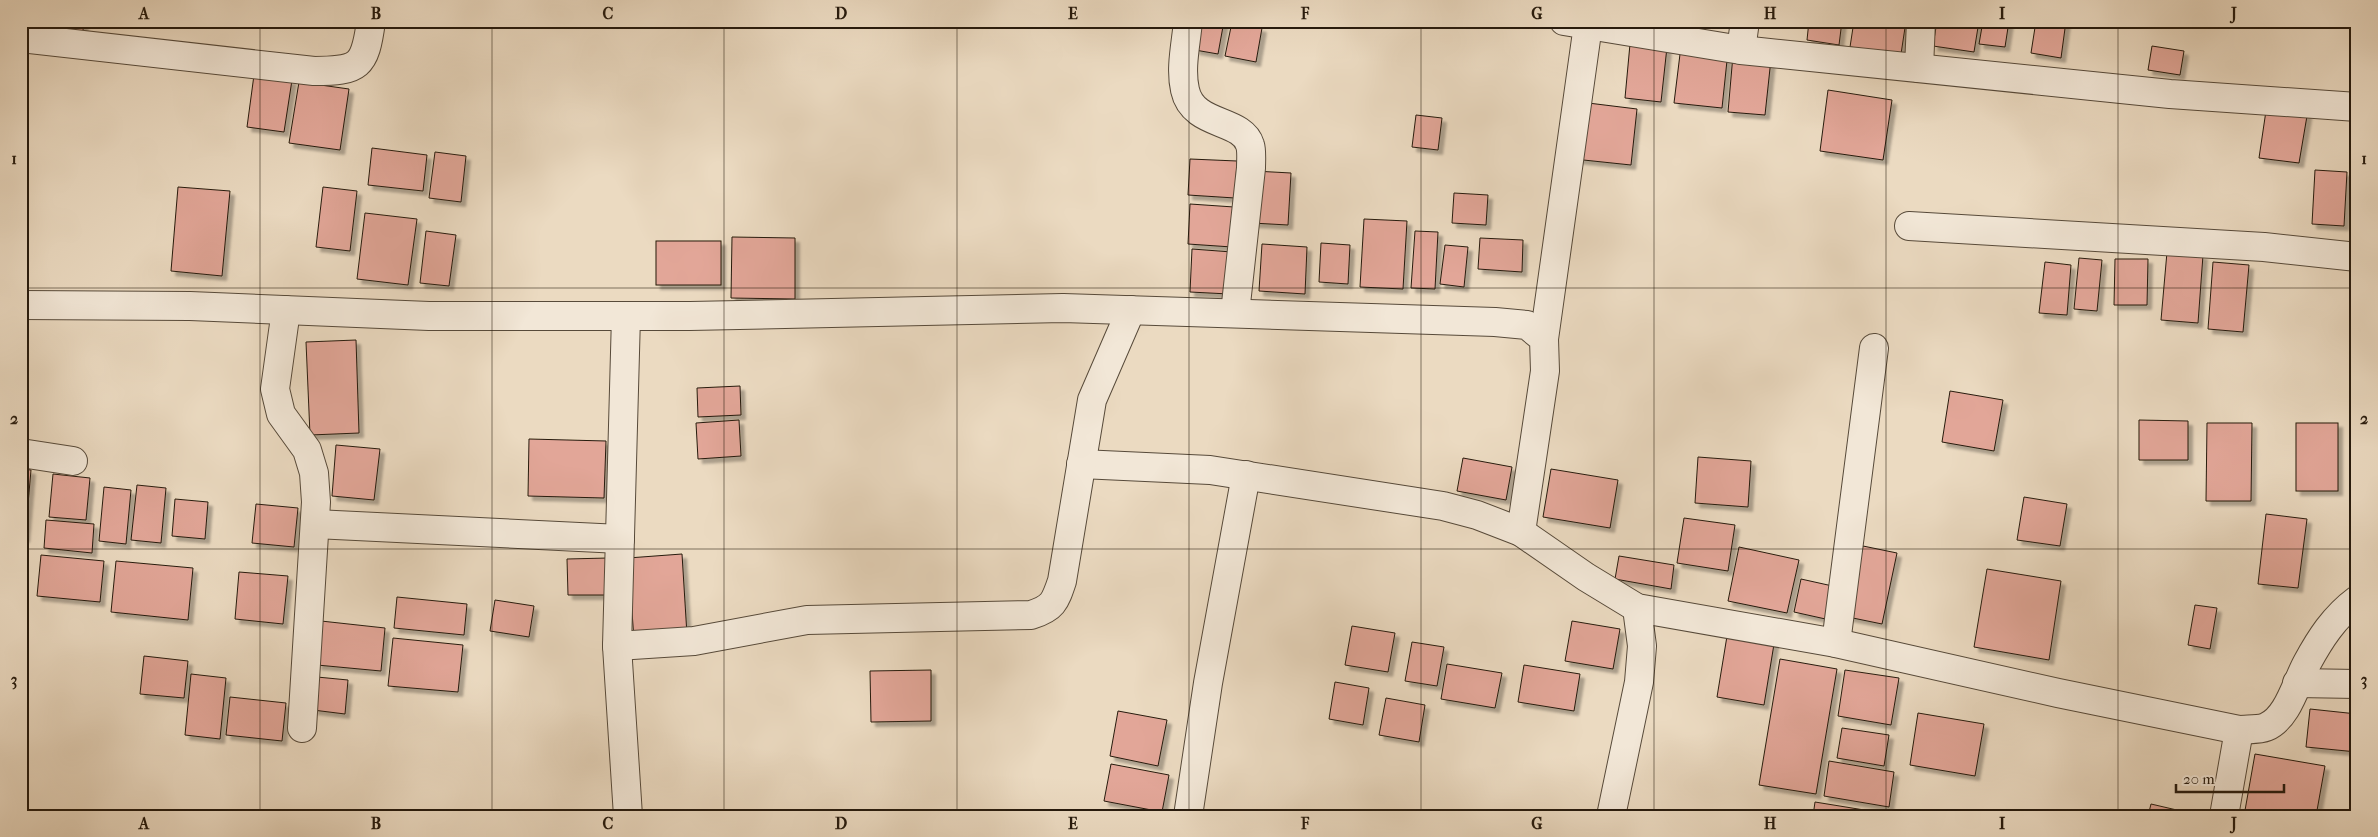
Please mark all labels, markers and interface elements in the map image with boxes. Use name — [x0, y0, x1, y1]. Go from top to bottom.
text: A — [138, 4, 150, 23]
text: B — [371, 4, 381, 23]
text: C — [603, 4, 614, 23]
text: D — [835, 4, 847, 23]
text: E — [1068, 4, 1078, 23]
text: F — [1300, 4, 1310, 23]
text: G — [1531, 4, 1543, 23]
text: H — [1764, 4, 1777, 23]
text: I — [1999, 4, 2006, 23]
text: J — [2229, 4, 2237, 24]
text: 1 — [11, 149, 17, 168]
text: 1 — [2361, 149, 2367, 168]
text: 2 — [10, 409, 18, 428]
text: 2 — [2360, 409, 2368, 428]
text: 3 — [11, 670, 17, 690]
text: 3 — [2361, 670, 2367, 690]
scale bar — [2176, 762, 2283, 794]
text: 20 m — [2183, 770, 2215, 788]
text: A — [138, 814, 150, 833]
text: B — [371, 814, 381, 833]
text: C — [603, 814, 614, 833]
text: D — [835, 814, 847, 833]
text: E — [1068, 814, 1078, 833]
text: F — [1300, 814, 1310, 833]
text: G — [1531, 814, 1543, 833]
text: H — [1764, 814, 1777, 833]
text: I — [1999, 814, 2006, 833]
text: J — [2229, 814, 2237, 834]

